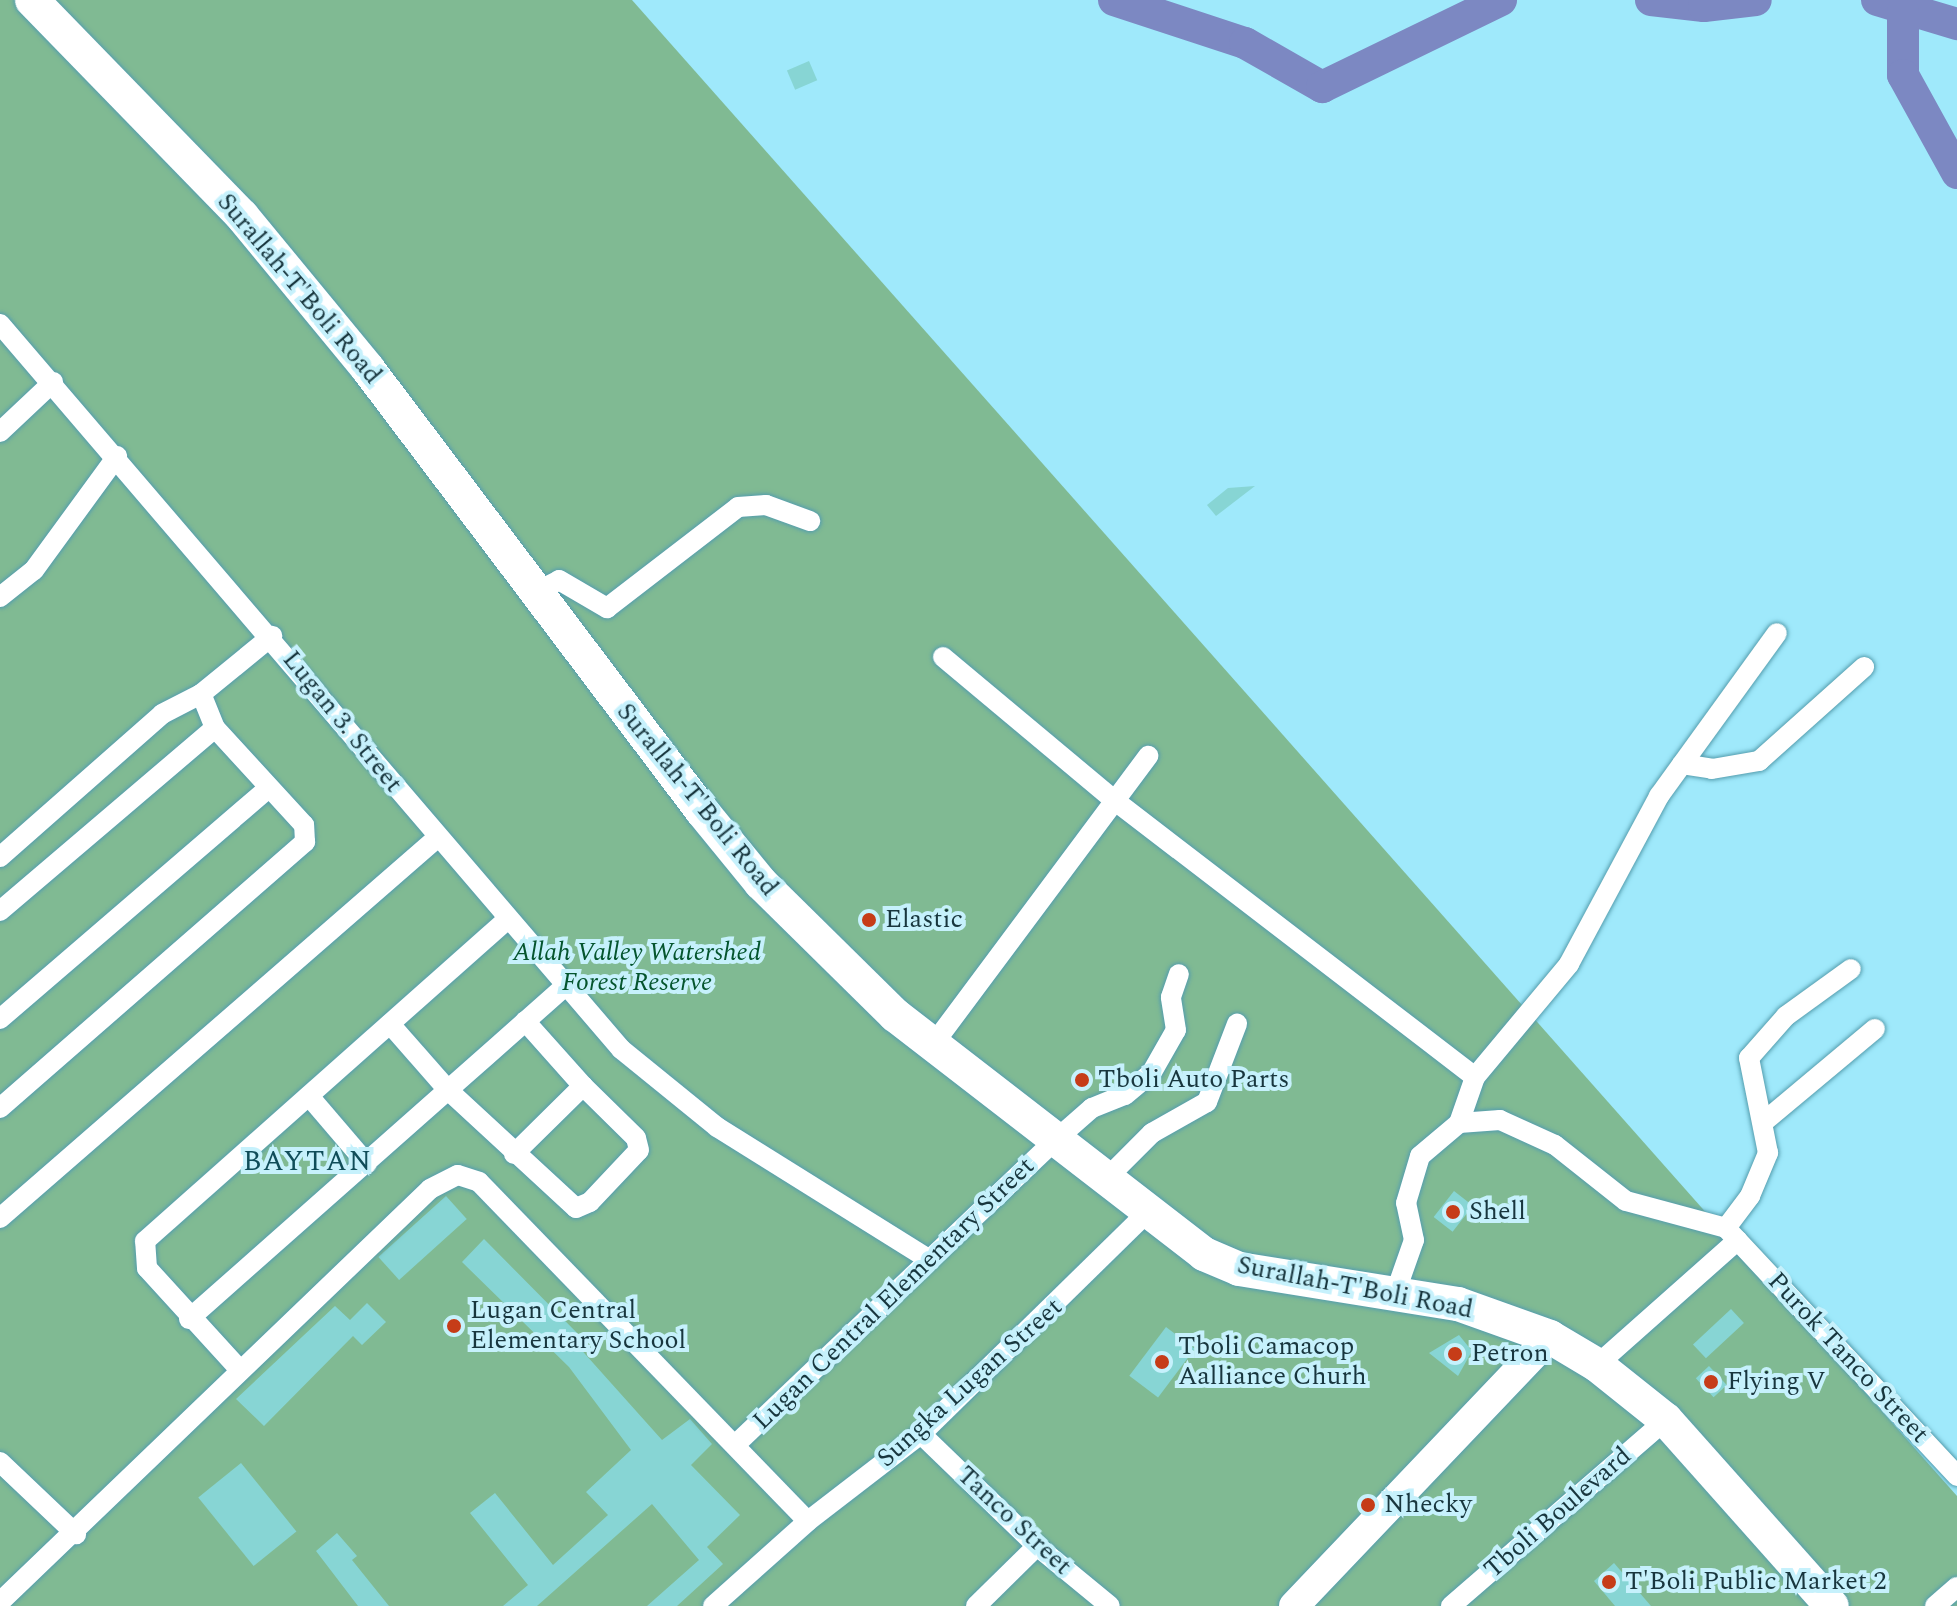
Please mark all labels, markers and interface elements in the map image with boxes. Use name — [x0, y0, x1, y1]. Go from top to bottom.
street label: Surallah-T'Boli Road — [210, 187, 388, 391]
street label: Lugan 3. Street — [275, 645, 409, 799]
street label: Surallah-T'Boli Road — [609, 697, 785, 903]
place label: Elastic — [885, 904, 963, 936]
marker: Elastic — [860, 911, 878, 929]
park label: Allah Valley Watershed Forest Reserve — [513, 937, 761, 998]
place label: Tboli Auto Parts — [1098, 1064, 1289, 1096]
marker: Tboli Auto Parts — [1073, 1071, 1091, 1089]
district label: BAYTAN — [243, 1145, 373, 1179]
street label: Lugan Central Elementary Street — [747, 1151, 1041, 1437]
place label: Shell — [1469, 1196, 1526, 1228]
marker: Shell — [1444, 1203, 1462, 1221]
street label: Surallah-T'Boli Road — [1234, 1250, 1476, 1326]
street label: Purok Tanco Street — [1761, 1266, 1935, 1450]
street label: Sungka Lugan Street — [871, 1292, 1069, 1474]
place label: Lugan Central Elementary School — [470, 1295, 686, 1356]
marker: Lugan Central Elementary School — [445, 1317, 463, 1335]
place label: Tboli Camacop Aalliance Churh — [1178, 1331, 1367, 1392]
place label: Petron — [1471, 1338, 1549, 1370]
marker: Petron — [1446, 1345, 1464, 1363]
marker: Tboli Camacop Aalliance Churh — [1153, 1353, 1171, 1371]
place label: Flying V — [1727, 1366, 1826, 1398]
marker: Flying V — [1702, 1373, 1720, 1391]
street label: Tboli Boulevard — [1478, 1441, 1638, 1585]
street label: Tanco Street — [950, 1460, 1078, 1582]
place label: Nhecky — [1384, 1489, 1472, 1521]
marker: Nhecky — [1359, 1496, 1377, 1514]
place label: T'Boli Public Market 2 — [1625, 1566, 1886, 1598]
marker: T'Boli Public Market 2 — [1600, 1573, 1618, 1591]

